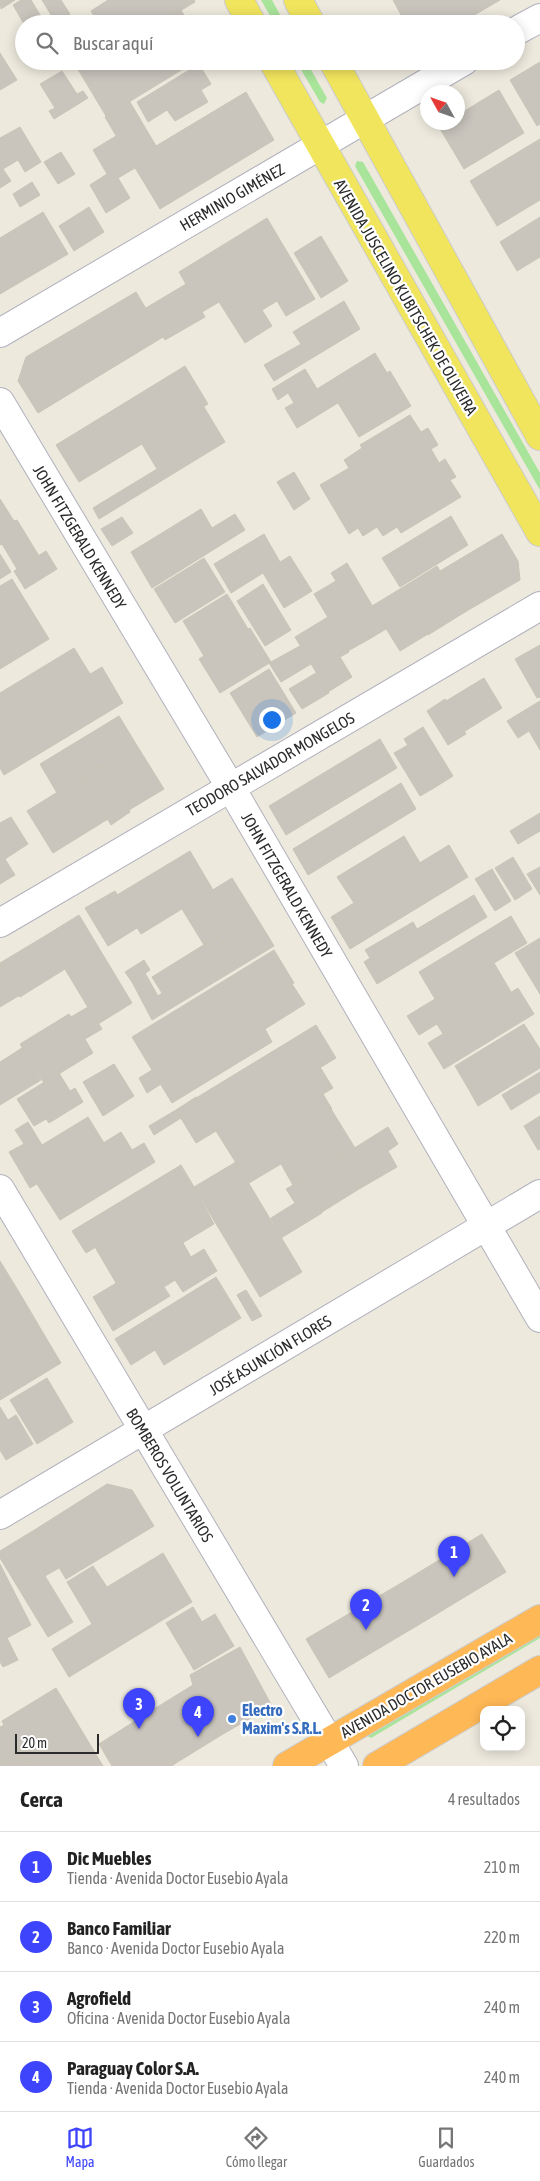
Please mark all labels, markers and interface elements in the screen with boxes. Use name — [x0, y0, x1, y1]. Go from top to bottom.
search box — [15, 15, 525, 70]
icon: search — [33, 29, 61, 57]
text: Buscar aquí — [73, 32, 153, 54]
north arrow — [420, 85, 465, 130]
street label: HERMINIO GIMÉNEZ — [177, 160, 287, 234]
street label: AVENIDA JUSCELINO KUBITSCHEK DE OLIVEIRA — [331, 176, 481, 418]
street label: JOHN FITZGERALD KENNEDY — [30, 462, 131, 613]
your location — [259, 707, 285, 733]
street label: TEODORO SALVADOR MONGELOS — [183, 708, 358, 820]
street label: JOHN FITZGERALD KENNEDY — [238, 809, 336, 962]
street label: JOSÉ ASUNCIÓN FLORES — [206, 1311, 334, 1399]
street label: BOMBEROS VOLUNTARIOS — [123, 1405, 217, 1545]
pin: 1 — [438, 1536, 470, 1577]
pin: 2 — [350, 1589, 382, 1630]
street label: AVENIDA DOCTOR EUSEBIO AYALA — [337, 1628, 515, 1741]
pin: 3 — [123, 1688, 155, 1729]
pin: 4 — [182, 1696, 214, 1737]
place label: Electro Maxim's S.R.L. — [242, 1701, 322, 1737]
map controls — [480, 1706, 525, 1751]
button: locate — [480, 1706, 525, 1751]
marker: Electro Maxim's S.R.L. — [226, 1713, 238, 1725]
scale bar — [15, 1731, 99, 1754]
text: 20 m — [22, 1735, 47, 1751]
text: Cerca — [20, 1787, 63, 1811]
text: 4 resultados — [448, 1790, 520, 1808]
text: Dic Muebles — [67, 1847, 151, 1869]
text: 1 — [32, 1858, 40, 1876]
text: 210 m — [484, 1858, 520, 1876]
text: Tienda · Avenida Doctor Eusebio Ayala — [67, 1869, 289, 1887]
text: Banco Familiar — [67, 1917, 171, 1939]
text: 2 — [32, 1928, 40, 1946]
text: 220 m — [484, 1928, 520, 1946]
text: Banco · Avenida Doctor Eusebio Ayala — [67, 1939, 284, 1957]
text: Agrofield — [67, 1987, 131, 2009]
text: 3 — [32, 1998, 40, 2016]
text: 240 m — [484, 1998, 520, 2016]
text: Oficina · Avenida Doctor Eusebio Ayala — [67, 2009, 290, 2027]
text: Paraguay Color S.A. — [67, 2057, 199, 2079]
text: 4 — [32, 2068, 40, 2086]
text: 240 m — [484, 2068, 520, 2086]
text: Tienda · Avenida Doctor Eusebio Ayala — [67, 2079, 289, 2097]
tab: Mapa — [66, 2124, 95, 2170]
tab: Cómo llegar — [226, 2124, 287, 2170]
tab: Guardados — [418, 2124, 474, 2170]

